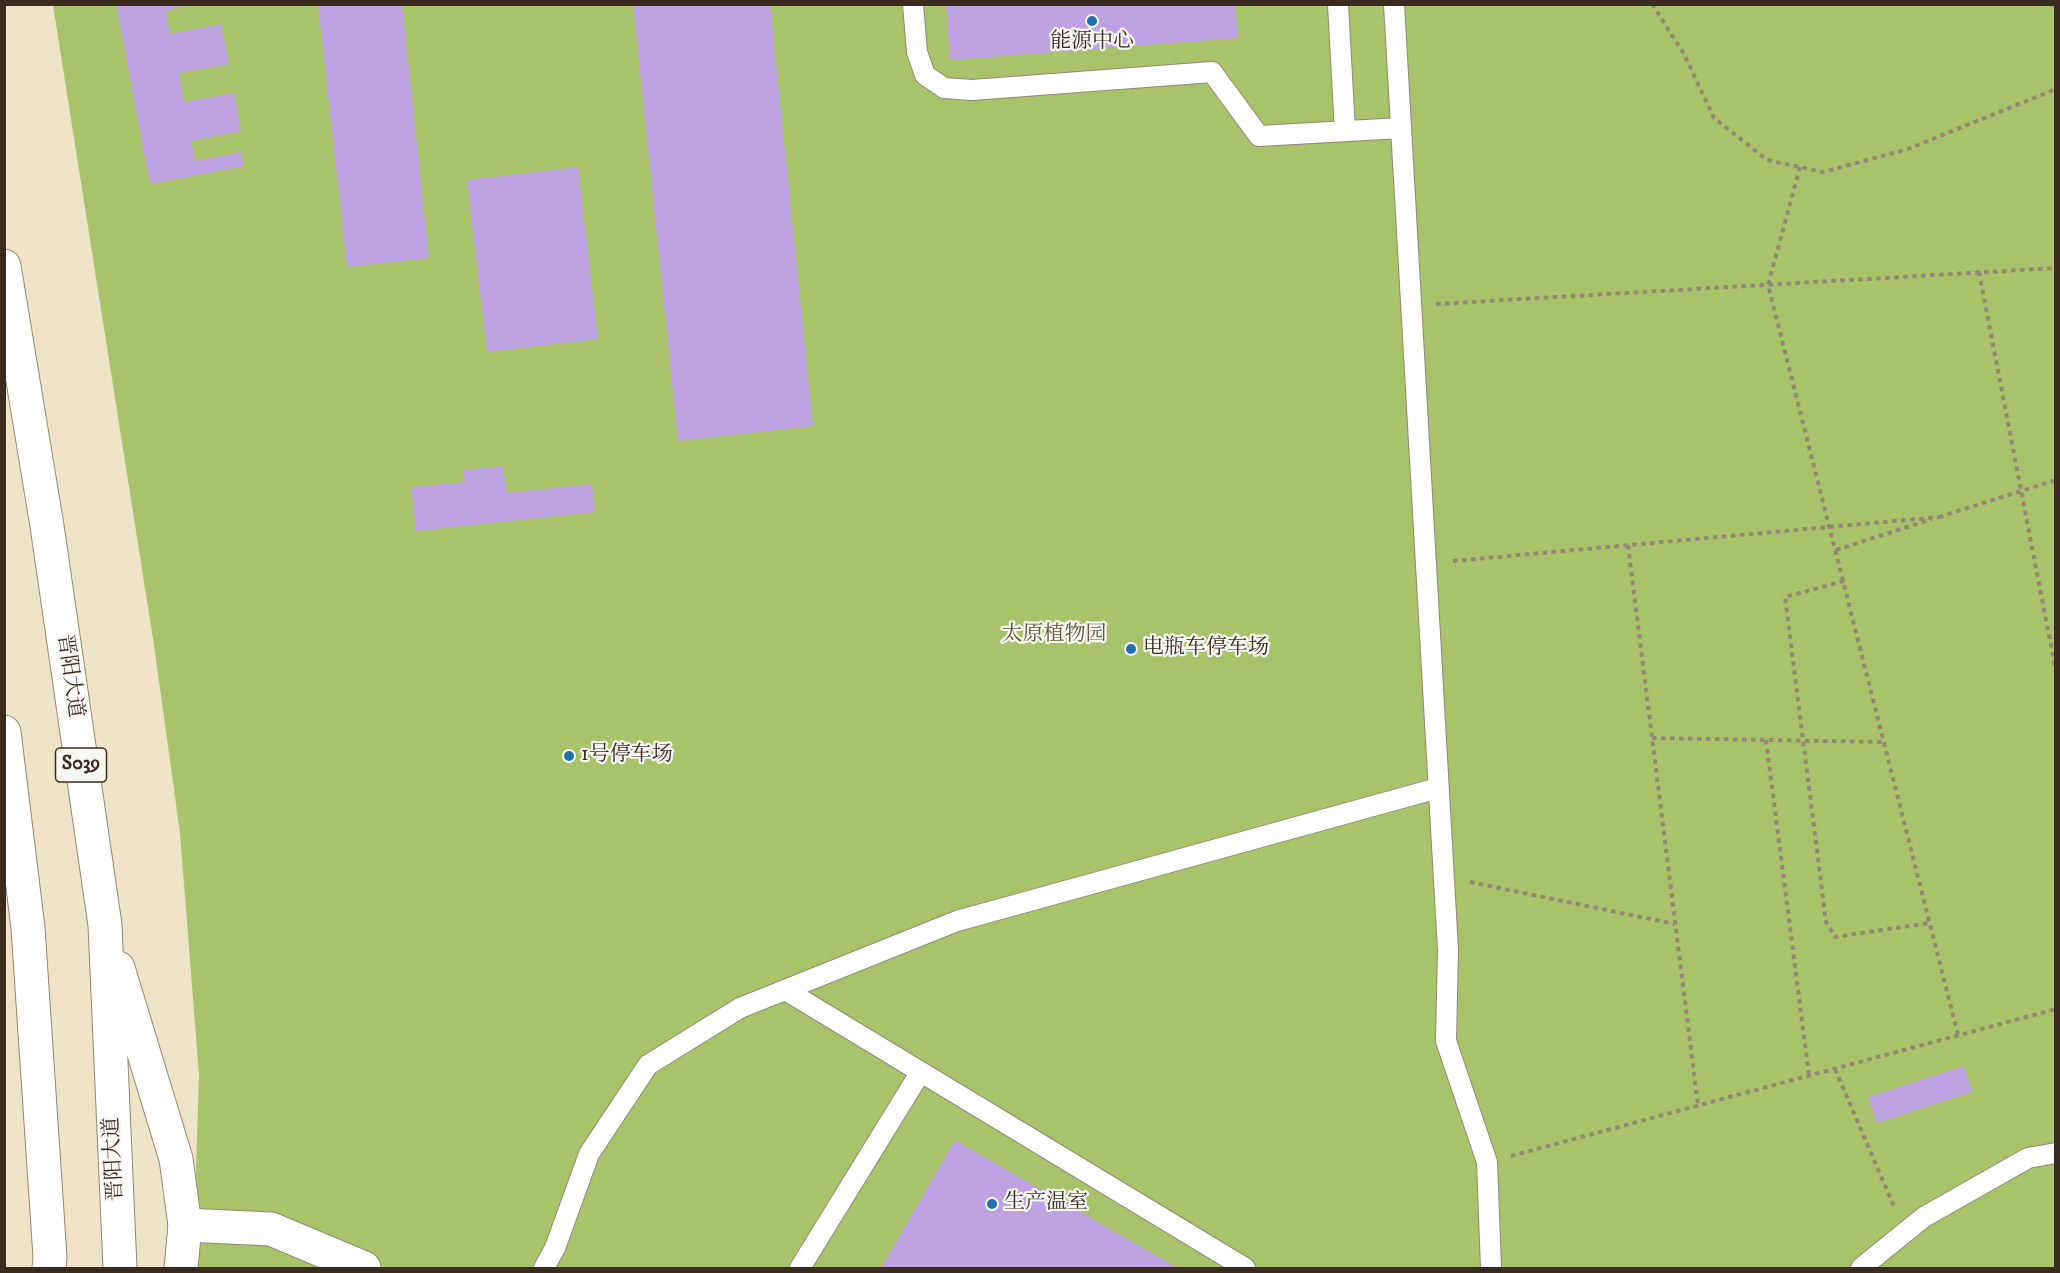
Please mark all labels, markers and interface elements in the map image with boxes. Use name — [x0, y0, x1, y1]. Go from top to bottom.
marker: 能源中心 — [1085, 14, 1099, 28]
place label: 能源中心 — [1050, 30, 1134, 56]
park label: 太原植物园 — [1002, 623, 1106, 649]
street label: 晋阳大道 — [51, 633, 87, 719]
place label: 电瓶车停车场 — [1143, 636, 1269, 662]
marker: 电瓶车停车场 — [1124, 642, 1138, 656]
place label: 1号停车场 — [581, 743, 673, 769]
road number: S039 — [56, 748, 106, 782]
marker: 1号停车场 — [562, 749, 576, 763]
street label: 晋阳大道 — [100, 1116, 130, 1202]
place label: 生产温室 — [1004, 1191, 1088, 1217]
marker: 生产温室 — [985, 1197, 999, 1211]

